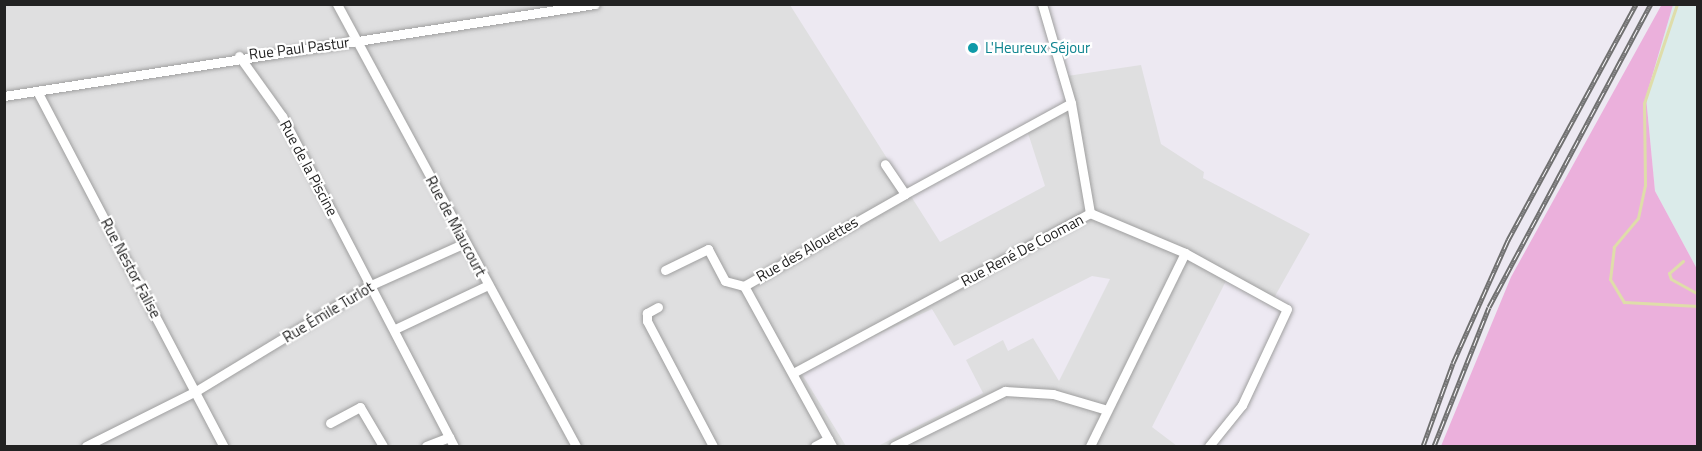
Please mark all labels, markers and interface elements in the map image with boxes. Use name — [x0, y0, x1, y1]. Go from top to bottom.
street label: Rue Paul Pastur — [248, 33, 350, 63]
place label: L'Heureux Séjour — [985, 39, 1090, 57]
marker: L'Heureux Séjour — [966, 41, 980, 55]
street label: Rue de la Piscine — [276, 117, 342, 219]
street label: Rue de Miaucourt — [422, 173, 490, 279]
street label: Rue René De Cooman — [958, 210, 1086, 290]
street label: Rue des Alouettes — [753, 213, 861, 285]
street label: Rue Nestor Falise — [97, 215, 165, 321]
street label: Rue Émile Turlot — [279, 278, 377, 346]

